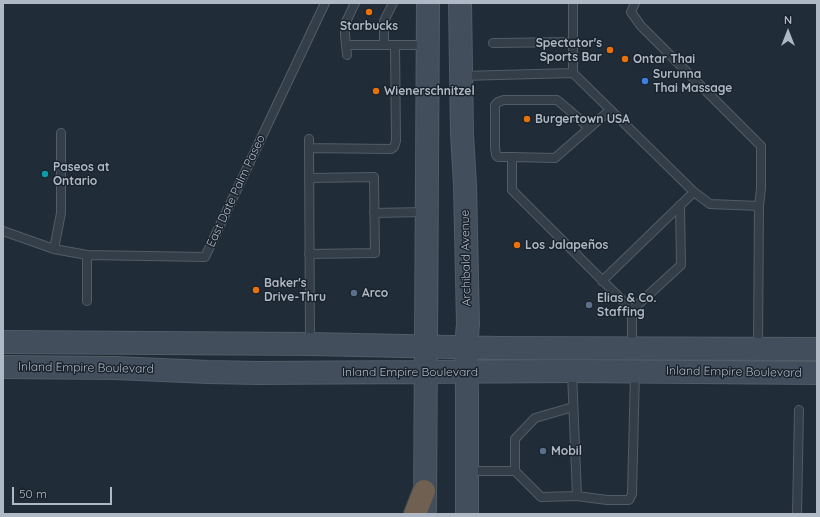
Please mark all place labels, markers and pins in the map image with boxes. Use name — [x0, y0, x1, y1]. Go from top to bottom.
marker: Starbucks — [364, 7, 374, 17]
place label: Starbucks — [340, 19, 398, 33]
place label: Spectator's Sports Bar — [536, 36, 602, 64]
marker: Spectator's Sports Bar — [605, 45, 615, 55]
place label: Ontar Thai — [633, 52, 695, 66]
marker: Ontar Thai — [620, 54, 630, 64]
place label: Surunna Thai Massage — [653, 67, 732, 95]
marker: Surunna Thai Massage — [640, 76, 650, 86]
place label: Wienerschnitzel — [384, 84, 475, 98]
marker: Wienerschnitzel — [371, 86, 381, 96]
place label: Burgertown USA — [535, 112, 630, 126]
marker: Burgertown USA — [522, 114, 532, 124]
place label: Paseos at Ontario — [53, 160, 110, 188]
marker: Paseos at Ontario — [40, 169, 50, 179]
place label: Los Jalapeños — [525, 238, 608, 252]
marker: Los Jalapeños — [512, 240, 522, 250]
place label: Baker's Drive-Thru — [264, 276, 326, 304]
marker: Baker's Drive-Thru — [251, 285, 261, 295]
place label: Arco — [362, 286, 388, 300]
marker: Arco — [349, 288, 359, 298]
place label: Elias & Co. Staffing — [597, 291, 656, 319]
marker: Elias & Co. Staffing — [584, 300, 594, 310]
place label: Mobil — [551, 444, 582, 458]
marker: Mobil — [538, 446, 548, 456]

